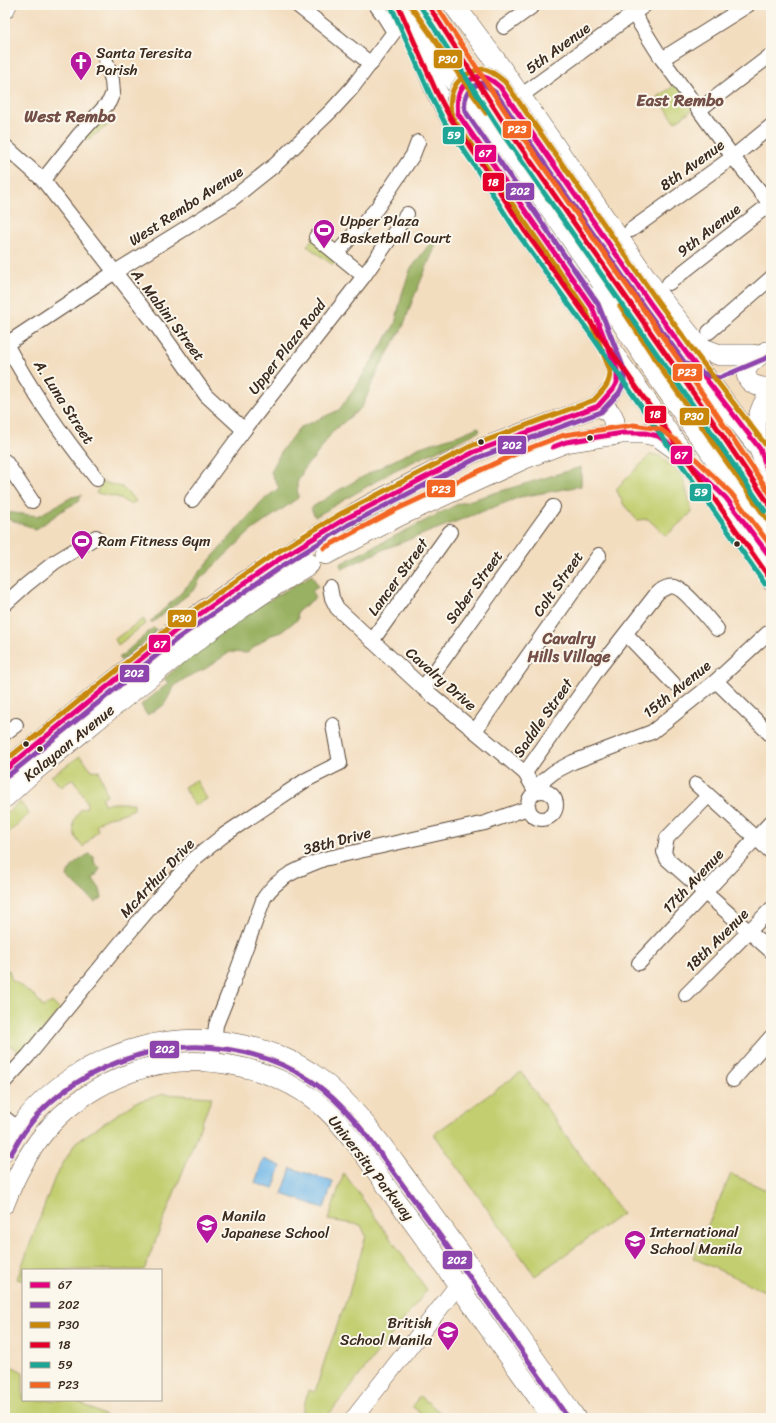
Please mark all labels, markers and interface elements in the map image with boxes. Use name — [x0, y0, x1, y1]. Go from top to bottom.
street label: 5th Avenue — [520, 15, 596, 81]
place label: Santa Teresita Parish — [96, 40, 192, 83]
church icon: Santa Teresita Parish — [68, 49, 94, 82]
line badge: P30 — [433, 49, 463, 69]
text: P30 — [438, 50, 458, 69]
district label: East Rembo — [636, 85, 724, 115]
district label: West Rembo — [24, 101, 116, 131]
line badge: P23 — [502, 120, 532, 139]
text: P23 — [507, 120, 527, 139]
line badge: 59 — [442, 126, 465, 145]
text: 59 — [447, 126, 461, 145]
street label: 8th Avenue — [654, 132, 730, 198]
line badge: 67 — [474, 144, 497, 163]
text: 67 — [478, 144, 493, 163]
street label: West Rembo Avenue — [123, 159, 249, 253]
line badge: 18 — [482, 172, 505, 192]
text: 18 — [487, 173, 499, 192]
line badge: 202 — [505, 182, 535, 201]
text: 202 — [509, 182, 530, 201]
street label: 9th Avenue — [671, 197, 747, 263]
place label: Upper Plaza Basketball Court — [340, 208, 452, 251]
sports icon: Upper Plaza Basketball Court — [311, 217, 337, 250]
street label: A. Mabini Street — [124, 262, 212, 367]
street label: Upper Plaza Road — [241, 293, 333, 400]
street label: A. Luna Street — [26, 354, 101, 450]
line badge: P23 — [672, 363, 703, 382]
text: P23 — [677, 363, 697, 382]
line badge: 18 — [644, 405, 667, 424]
text: 18 — [649, 405, 661, 424]
line badge: P30 — [679, 407, 710, 426]
text: P30 — [684, 407, 704, 426]
unlabelled marker — [585, 433, 595, 443]
line badge: 202 — [497, 435, 527, 455]
text: 202 — [501, 436, 522, 455]
unlabelled marker — [476, 437, 486, 447]
line badge: 67 — [670, 445, 693, 465]
text: 67 — [674, 446, 689, 465]
line badge: P23 — [426, 479, 456, 498]
text: P23 — [431, 480, 451, 499]
line badge: 59 — [689, 483, 712, 502]
text: 59 — [694, 483, 708, 502]
sports icon: Ram Fitness Gym — [69, 528, 95, 561]
place label: Ram Fitness Gym — [98, 528, 211, 554]
street label: Lancer Street — [361, 532, 436, 621]
unlabelled marker — [732, 539, 742, 549]
street label: Saber Street — [438, 544, 510, 629]
street label: Colt Street — [526, 545, 590, 622]
line badge: P30 — [167, 609, 197, 628]
text: P30 — [172, 609, 192, 628]
district label: Cavalry Hills Village — [527, 624, 611, 671]
line badge: 67 — [148, 634, 171, 653]
text: 67 — [153, 635, 168, 654]
street label: Cavalry Drive — [399, 641, 483, 718]
street label: 15th Avenue — [637, 653, 717, 725]
line badge: 202 — [119, 664, 150, 683]
text: 202 — [123, 664, 144, 683]
street label: Saddle Street — [506, 672, 581, 763]
street label: Kalayaan Avenue — [17, 698, 121, 788]
unlabelled marker — [21, 739, 31, 749]
unlabelled marker — [35, 744, 45, 754]
street label: 38th Drive — [300, 819, 374, 863]
street label: McArthur Drive — [113, 832, 201, 924]
street label: 17th Avenue — [656, 842, 730, 920]
street label: 18th Avenue — [679, 902, 755, 978]
line badge: 202 — [149, 1040, 180, 1059]
text: 202 — [154, 1040, 175, 1059]
street label: University Parkway — [321, 1109, 421, 1227]
place label: Manila Japanese School — [221, 1203, 330, 1246]
school or university icon: Manila Japanese School — [194, 1212, 220, 1245]
place label: International School Manila — [649, 1219, 742, 1262]
school or university icon: International School Manila — [622, 1228, 648, 1261]
line badge: 202 — [442, 1250, 473, 1270]
text: 202 — [446, 1251, 467, 1270]
legend — [22, 1269, 162, 1401]
text: 67 — [58, 1274, 73, 1296]
text: 202 — [58, 1294, 80, 1316]
place label: British School Manila — [340, 1310, 432, 1353]
text: P30 — [58, 1314, 80, 1336]
school or university icon: British School Manila — [435, 1319, 461, 1352]
text: 18 — [58, 1334, 70, 1356]
text: 59 — [58, 1354, 73, 1376]
text: P23 — [58, 1374, 79, 1396]

